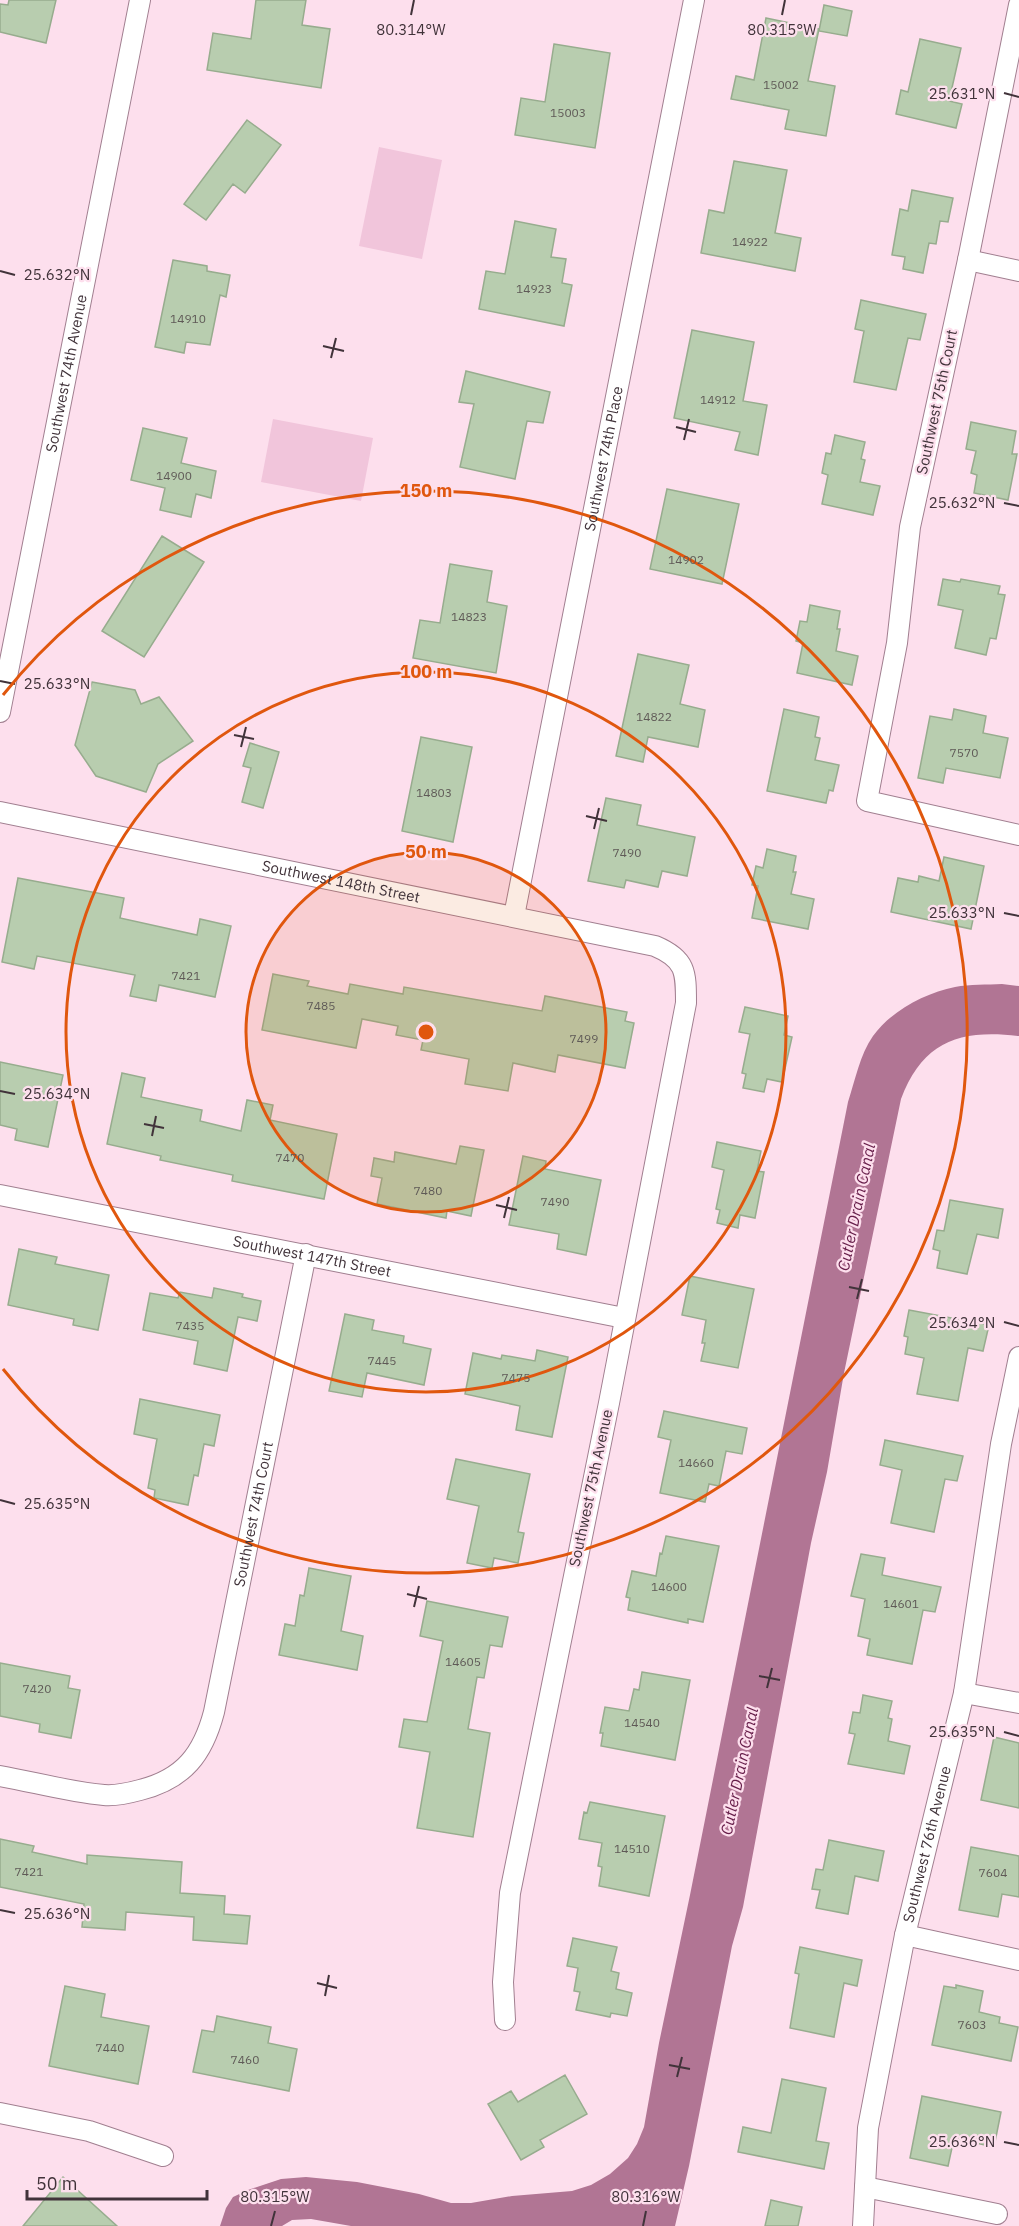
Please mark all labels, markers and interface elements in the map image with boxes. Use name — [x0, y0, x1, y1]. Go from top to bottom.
text: 80.314°W — [376, 20, 446, 39]
text: 80.315°W — [747, 20, 817, 39]
house number: 15002 — [763, 77, 799, 92]
text: 25.631°N — [929, 84, 995, 103]
house number: 15003 — [550, 105, 586, 120]
house number: 14922 — [732, 234, 768, 249]
text: 25.632°N — [24, 265, 90, 284]
house number: 14923 — [516, 281, 552, 296]
street label: Southwest 74th Avenue — [41, 293, 91, 454]
house number: 14910 — [170, 311, 206, 326]
street label: Southwest 75th Court — [912, 328, 961, 476]
street label: Southwest 74th Place — [580, 385, 627, 533]
house number: 14912 — [700, 392, 736, 407]
house number: 14900 — [156, 468, 192, 483]
text: 150 m — [400, 479, 452, 502]
text: 25.632°N — [929, 493, 995, 512]
house number: 14902 — [668, 552, 704, 567]
house number: 14823 — [451, 609, 487, 624]
text: 100 m — [400, 660, 452, 683]
text: 25.633°N — [24, 674, 90, 693]
house number: 14822 — [636, 709, 672, 724]
house number: 7570 — [950, 745, 978, 760]
house number: 14803 — [416, 785, 452, 800]
text: 50 m — [405, 840, 447, 863]
house number: 7490 — [613, 845, 641, 860]
street label: Southwest 148th Street — [260, 856, 422, 907]
text: 25.633°N — [929, 903, 995, 922]
house number: 7421 — [172, 968, 200, 983]
house number: 7485 — [307, 998, 335, 1013]
centre of rings — [416, 1022, 436, 1042]
house number: 7499 — [570, 1031, 598, 1046]
text: 25.634°N — [24, 1084, 90, 1103]
water label: Cutler Drain Canal — [833, 1141, 879, 1272]
house number: 7470 — [276, 1150, 304, 1165]
house number: 7480 — [414, 1183, 442, 1198]
house number: 7490 — [541, 1194, 569, 1209]
street label: Southwest 147th Street — [231, 1231, 393, 1281]
text: 25.634°N — [929, 1313, 995, 1332]
house number: 7435 — [176, 1318, 204, 1333]
house number: 7445 — [368, 1353, 396, 1368]
house number: 7475 — [502, 1370, 530, 1385]
street label: Southwest 75th Avenue — [565, 1407, 616, 1568]
street label: Southwest 74th Court — [229, 1440, 277, 1588]
house number: 14660 — [678, 1455, 714, 1470]
text: 25.635°N — [24, 1494, 90, 1513]
house number: 14600 — [651, 1579, 687, 1594]
house number: 14601 — [883, 1596, 919, 1611]
house number: 14605 — [445, 1654, 481, 1669]
house number: 7420 — [23, 1681, 51, 1696]
water label: Cutler Drain Canal — [716, 1705, 762, 1836]
house number: 14540 — [624, 1715, 660, 1730]
text: 25.635°N — [929, 1722, 995, 1741]
street label: Southwest 76th Avenue — [898, 1764, 955, 1924]
house number: 14510 — [614, 1841, 650, 1856]
house number: 7421 — [15, 1864, 43, 1879]
house number: 7604 — [979, 1865, 1007, 1880]
text: 25.636°N — [24, 1904, 90, 1923]
house number: 7603 — [958, 2017, 986, 2032]
house number: 7440 — [96, 2040, 124, 2055]
house number: 7460 — [231, 2052, 259, 2067]
text: 25.636°N — [929, 2132, 995, 2151]
scale bar — [27, 2163, 207, 2201]
text: 50 m — [36, 2172, 78, 2195]
text: 80.315°W — [240, 2187, 310, 2206]
text: 80.316°W — [611, 2187, 681, 2206]

